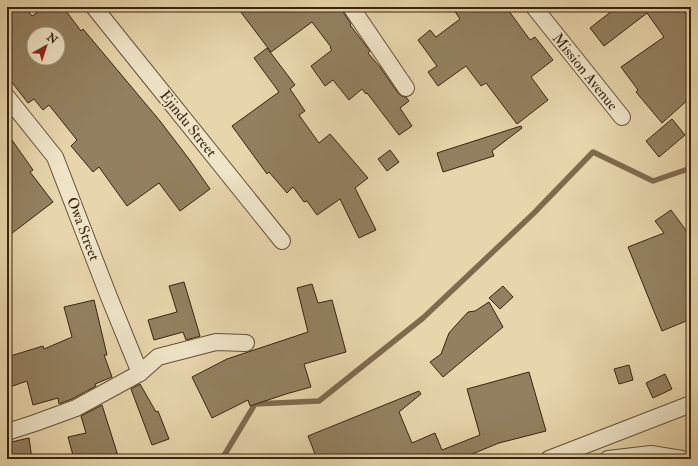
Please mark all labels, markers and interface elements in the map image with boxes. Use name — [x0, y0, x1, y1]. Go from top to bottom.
north arrow — [26, 26, 66, 66]
street label: Mission Avenue — [548, 29, 622, 115]
text: N — [43, 30, 61, 47]
street label: Ejindu Street — [155, 87, 221, 161]
street label: Owa Street — [62, 194, 104, 264]

